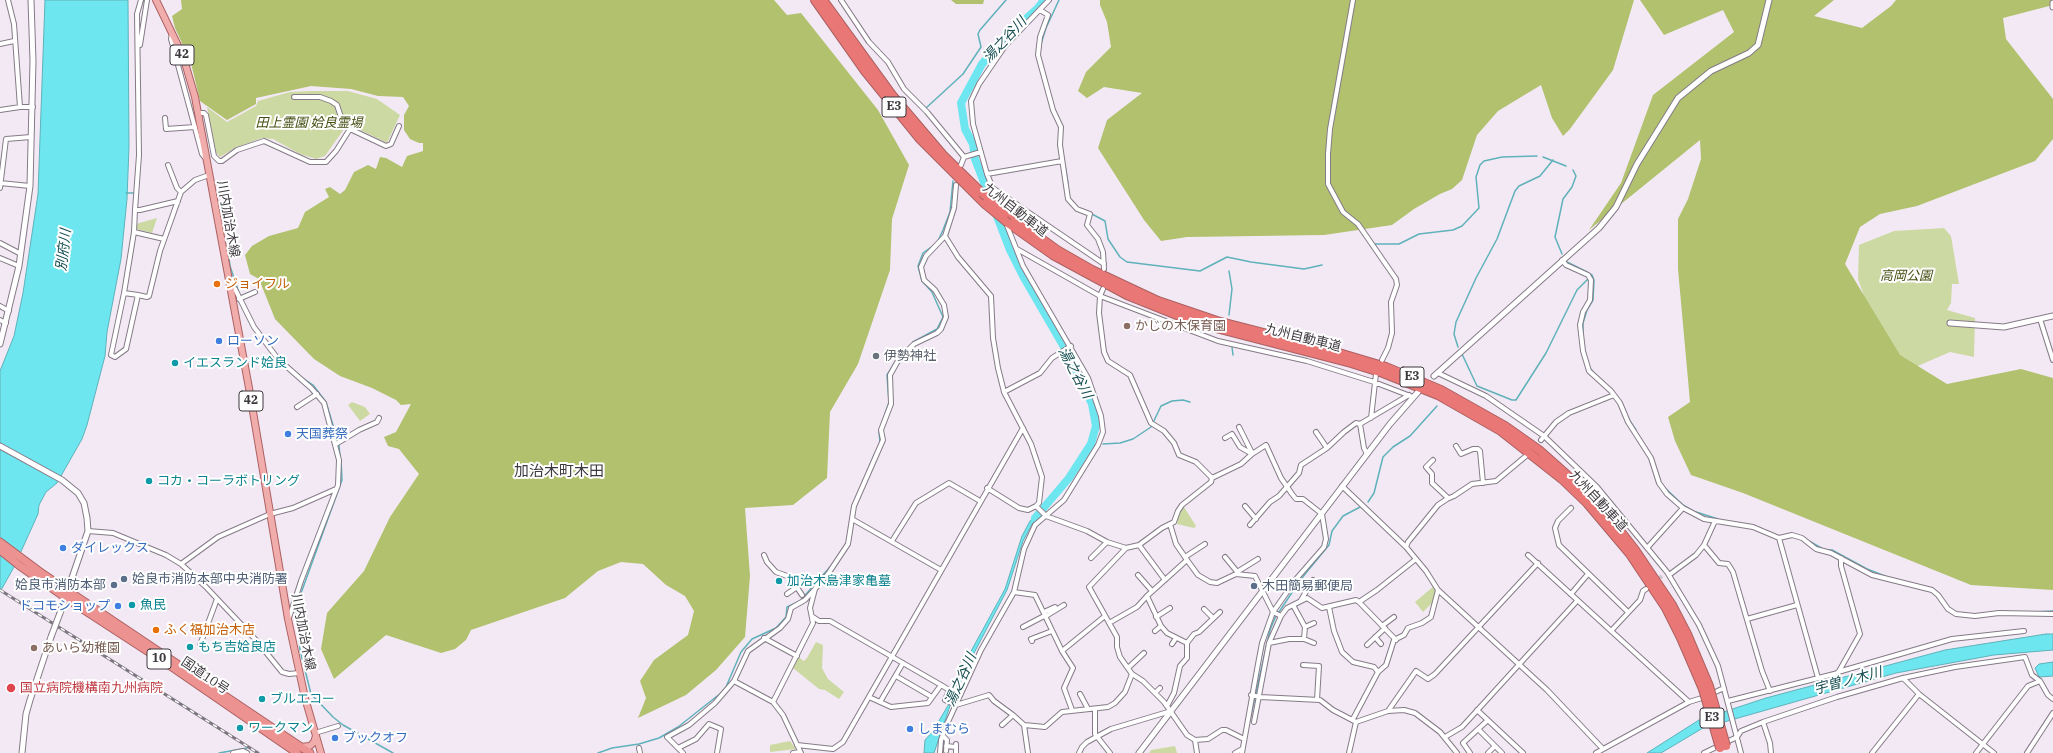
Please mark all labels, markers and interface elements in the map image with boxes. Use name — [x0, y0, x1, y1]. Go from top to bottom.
water label: 湯之谷川 — [980, 14, 1030, 66]
road number: 42 — [170, 45, 194, 65]
road number: E3 — [882, 97, 906, 117]
park label: 田上霊園 姶良霊場 — [256, 115, 362, 131]
street label: 川内加治木線 — [214, 179, 242, 259]
street label: 九州自動車道 — [979, 180, 1051, 240]
water label: 別府川 — [53, 228, 75, 272]
park label: 高岡公園 — [1880, 268, 1932, 284]
place label: ジョイフル — [225, 276, 290, 292]
marker: ジョイフル — [212, 279, 222, 289]
place label: かじの木保育園 — [1135, 318, 1226, 334]
marker: かじの木保育園 — [1122, 321, 1132, 331]
street label: 九州自動車道 — [1263, 321, 1343, 355]
place label: ローソン — [227, 333, 279, 349]
marker: ローソン — [214, 336, 224, 346]
water label: 湯之谷川 — [1054, 344, 1096, 402]
place label: 伊勢神社 — [884, 348, 936, 364]
marker: 伊勢神社 — [871, 351, 881, 361]
place label: イエスランド姶良 — [183, 355, 287, 371]
marker: イエスランド姶良 — [170, 358, 180, 368]
road number: E3 — [1400, 367, 1424, 387]
road number: 42 — [239, 391, 263, 411]
place label: 天国葬祭 — [296, 426, 348, 442]
marker: 天国葬祭 — [283, 429, 293, 439]
district label: 加治木町木田 — [514, 463, 604, 481]
street label: 九州自動車道 — [1566, 467, 1630, 535]
place label: コカ・コーラボトリング — [157, 473, 300, 489]
marker: コカ・コーラボトリング — [144, 476, 154, 486]
place label: ダイレックス — [71, 540, 149, 556]
marker: ダイレックス — [58, 543, 68, 553]
place label: 姶良市消防本部中央消防署 — [132, 571, 288, 587]
place label: 加治木島津家亀墓 — [787, 573, 891, 589]
marker: 姶良市消防本部中央消防署 — [119, 574, 129, 584]
marker: 加治木島津家亀墓 — [774, 576, 784, 586]
place label: 姶良市消防本部 — [15, 577, 106, 593]
place label: 木田簡易郵便局 — [1262, 578, 1353, 594]
marker: 姶良市消防本部 — [109, 580, 119, 590]
marker: 木田簡易郵便局 — [1249, 581, 1259, 591]
street label: 川内加治木線 — [288, 592, 318, 672]
place label: 魚民 — [140, 597, 166, 613]
place label: ドコモショップ — [19, 598, 110, 614]
marker: 魚民 — [127, 600, 137, 610]
marker: ドコモショップ — [113, 601, 123, 611]
place label: ふく福加治木店 — [164, 622, 255, 638]
marker: ふく福加治木店 — [151, 625, 161, 635]
place label: もち吉姶良店 — [198, 639, 276, 655]
place label: あいら幼稚園 — [42, 640, 120, 656]
marker: もち吉姶良店 — [185, 642, 195, 652]
marker: あいら幼稚園 — [29, 643, 39, 653]
road number: 10 — [147, 649, 171, 669]
water label: 湯之谷川 — [942, 651, 980, 709]
street label: 国道10号 — [178, 654, 232, 698]
water label: 宇曽ノ木川 — [1812, 664, 1884, 698]
place label: 国立病院機構南九州病院 — [20, 680, 163, 696]
marker: 国立病院機構南九州病院 — [5, 682, 17, 694]
place label: ブルエコー — [270, 691, 335, 707]
marker: ブルエコー — [257, 694, 267, 704]
road number: E3 — [1700, 708, 1724, 728]
place label: ワークマン — [248, 720, 313, 736]
place label: しまむら — [918, 721, 970, 737]
marker: ワークマン — [235, 723, 245, 733]
marker: しまむら — [905, 724, 915, 734]
place label: ブックオフ — [343, 730, 408, 746]
marker: ブックオフ — [330, 733, 340, 743]

